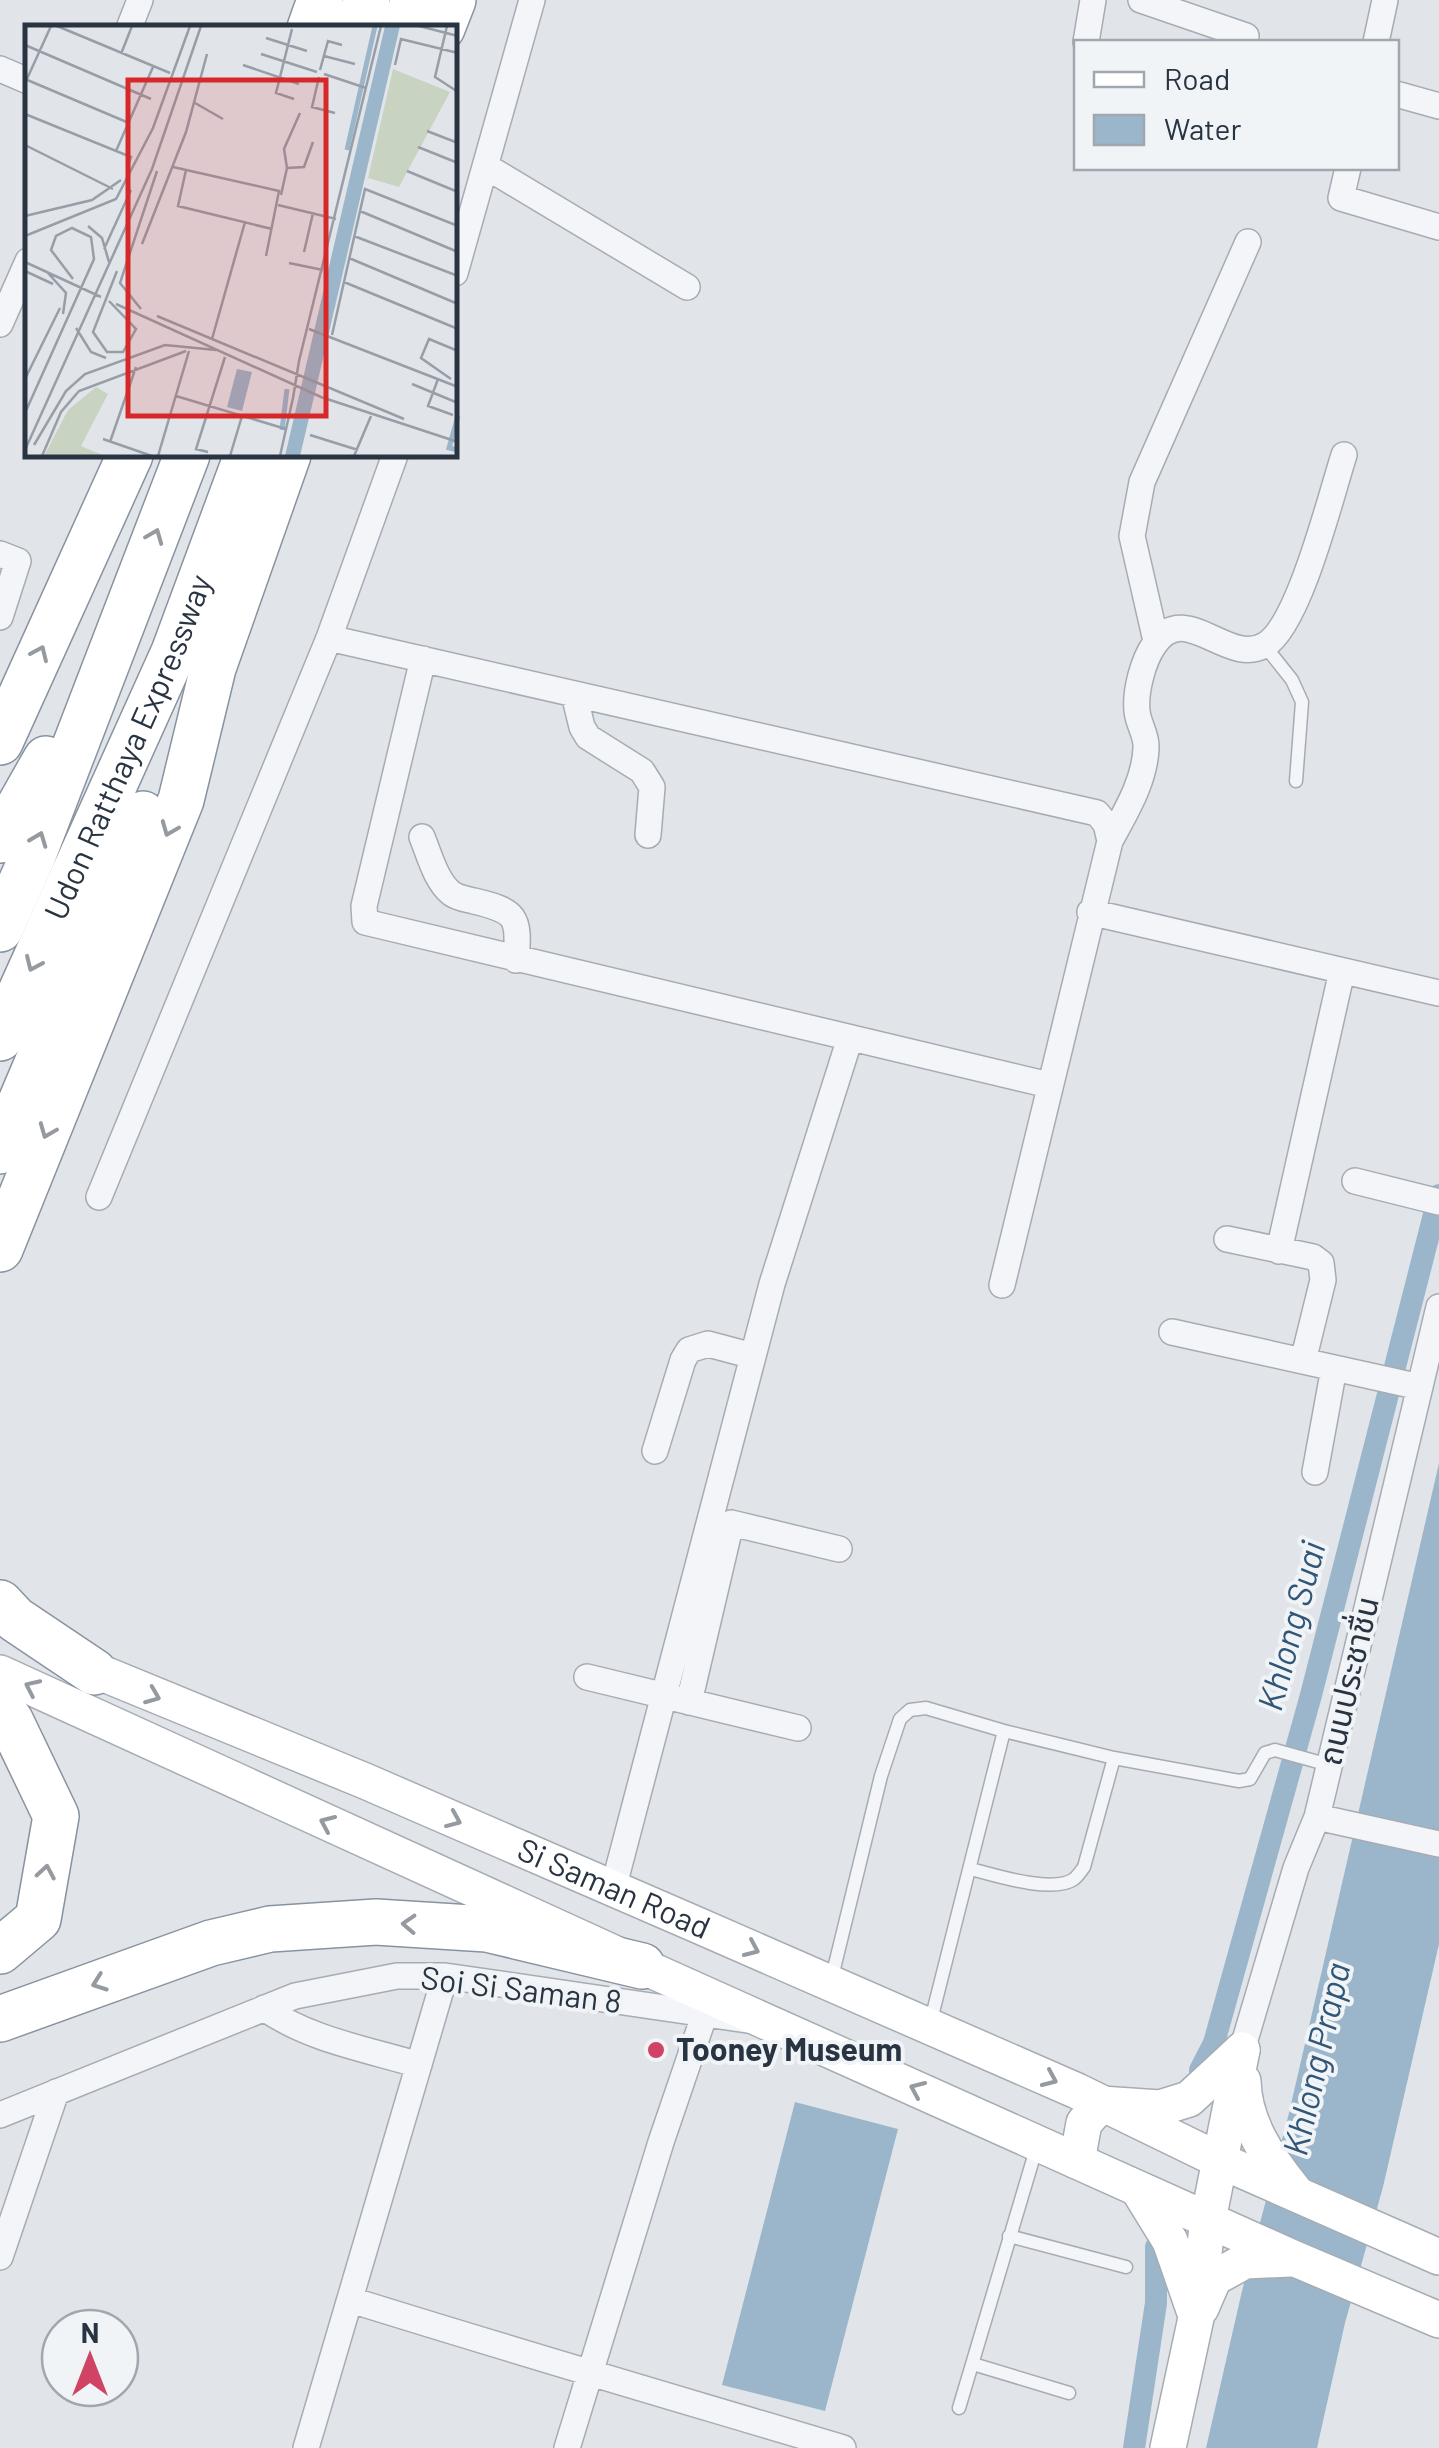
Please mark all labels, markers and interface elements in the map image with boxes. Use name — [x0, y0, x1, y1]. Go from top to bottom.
inset map — [25, 25, 458, 458]
legend — [1074, 40, 1399, 170]
text: Road — [1164, 60, 1230, 96]
text: Water — [1164, 110, 1242, 146]
one-way arrow — [144, 528, 164, 546]
street label: Udon Ratthaya Expressway — [35, 569, 218, 925]
one-way arrow — [28, 645, 48, 663]
one-way arrow — [161, 820, 181, 837]
one-way arrow — [27, 832, 48, 849]
one-way arrow — [25, 954, 45, 972]
one-way arrow — [39, 1120, 59, 1138]
water label: Khlong Suai — [1247, 1536, 1333, 1715]
street label: ถนนประชาชื่น — [1308, 1592, 1385, 1769]
one-way arrow — [24, 1680, 42, 1700]
one-way arrow — [143, 1684, 161, 1704]
one-way arrow — [444, 1808, 462, 1828]
one-way arrow — [319, 1815, 337, 1835]
street label: Si Saman Road — [513, 1829, 716, 1945]
one-way arrow — [35, 1863, 56, 1880]
one-way arrow — [401, 1914, 417, 1935]
one-way arrow — [742, 1937, 760, 1957]
street label: Soi Si Saman 8 — [419, 1957, 624, 2019]
water label: Khlong Prapa — [1272, 1958, 1358, 2159]
one-way arrow — [91, 1971, 108, 1992]
place label: Tooney Museum — [676, 2029, 902, 2067]
marker: Tooney Museum — [645, 2039, 667, 2061]
one-way arrow — [1040, 2067, 1058, 2087]
one-way arrow — [909, 2082, 927, 2102]
north arrow — [40, 2308, 140, 2408]
text: N — [81, 2315, 99, 2349]

